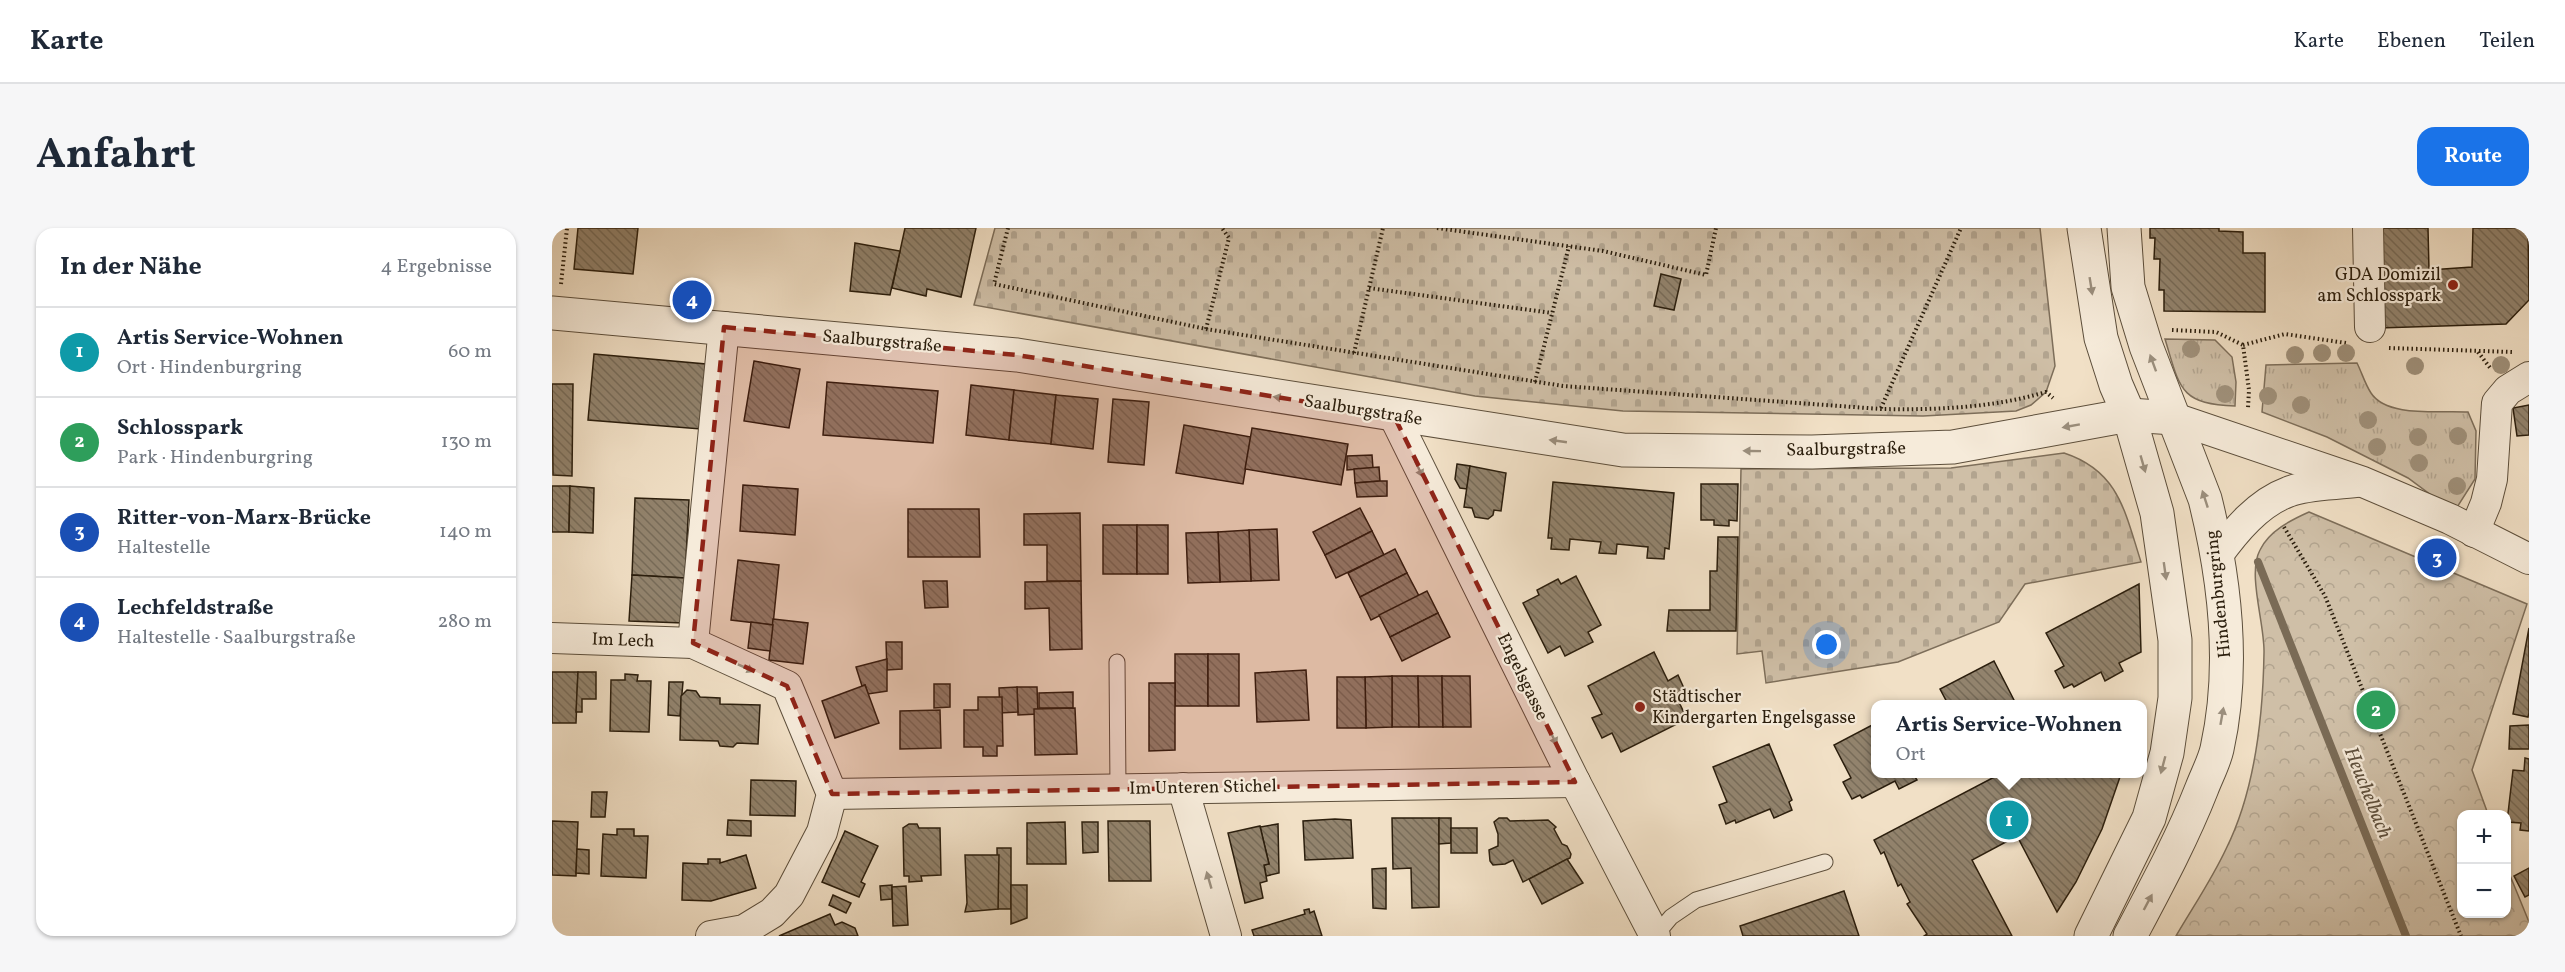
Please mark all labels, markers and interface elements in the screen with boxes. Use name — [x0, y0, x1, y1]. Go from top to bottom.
text: Karte — [30, 22, 104, 61]
text: Karte — [2293, 27, 2344, 56]
text: Ebenen — [2377, 27, 2446, 56]
text: Teilen — [2479, 27, 2535, 56]
text: Anfahrt — [36, 127, 196, 186]
button: Route — [2417, 127, 2529, 186]
text: In der Nähe — [60, 249, 202, 285]
text: 4 Ergebnisse — [380, 253, 492, 281]
place label: GDA Domizil am Schlosspark — [2317, 263, 2441, 309]
one-way arrow — [2087, 277, 2096, 296]
pin: 4 — [672, 278, 712, 322]
marker: GDA Domizil am Schlosspark — [2446, 278, 2460, 292]
text: Artis Service-Wohnen — [117, 323, 343, 354]
street label: Saalburgstraße — [821, 324, 943, 360]
text: 1 — [75, 338, 84, 366]
text: 60 m — [448, 338, 492, 366]
text: Ort · Hindenburgring — [117, 354, 302, 382]
one-way arrow — [2147, 354, 2157, 372]
street label: Saalburgstraße — [1302, 389, 1424, 433]
one-way arrow — [1273, 393, 1292, 402]
text: Schlosspark — [117, 413, 243, 444]
one-way arrow — [2062, 422, 2081, 431]
text: 2 — [74, 428, 85, 456]
text: 130 m — [441, 428, 492, 456]
one-way arrow — [1549, 436, 1568, 445]
street label: Saalburgstraße — [1786, 436, 1906, 464]
text: Park · Hindenburgring — [117, 444, 313, 472]
one-way arrow — [1743, 446, 1762, 456]
one-way arrow — [2139, 456, 2148, 474]
one-way arrow — [1413, 460, 1423, 478]
one-way arrow — [2200, 490, 2209, 508]
text: Ritter-von-Marx-Brücke — [117, 503, 371, 534]
text: 3 — [74, 518, 85, 546]
text: 140 m — [439, 518, 492, 546]
street label: Hindenburgring — [2200, 529, 2238, 659]
text: Haltestelle — [117, 534, 211, 562]
pin: 3 — [2418, 536, 2456, 580]
one-way arrow — [2161, 562, 2170, 581]
text: Lechfeldstraße — [117, 593, 274, 624]
text: 4 — [73, 608, 86, 636]
text: 280 m — [437, 608, 492, 636]
text: Haltestelle · Saalburgstraße — [117, 624, 356, 652]
street label: Im Lech — [591, 627, 655, 655]
street label: Engelsgasse — [1490, 629, 1554, 725]
your location — [1812, 630, 1841, 659]
one-way arrow — [738, 663, 755, 672]
place label: Städtischer Kindergarten Engelsgasse — [1652, 685, 1856, 731]
pin: 2 — [2356, 688, 2396, 732]
marker: Städtischer Kindergarten Engelsgasse — [1633, 700, 1647, 714]
popup — [1871, 700, 2147, 778]
one-way arrow — [2218, 706, 2227, 725]
text: Artis Service-Wohnen — [1896, 710, 2122, 741]
one-way arrow — [1548, 729, 1557, 746]
text: Ort — [1896, 741, 1926, 769]
water label: Heuchelbach — [2336, 743, 2398, 843]
one-way arrow — [2158, 756, 2168, 774]
street label: Im Unteren Stichel — [1129, 774, 1277, 802]
pin: 1 — [1990, 798, 2028, 842]
map controls — [2457, 810, 2511, 918]
button: + — [2457, 810, 2511, 864]
button: − — [2457, 864, 2511, 918]
one-way arrow — [1204, 871, 1214, 889]
one-way arrow — [2143, 894, 2153, 911]

